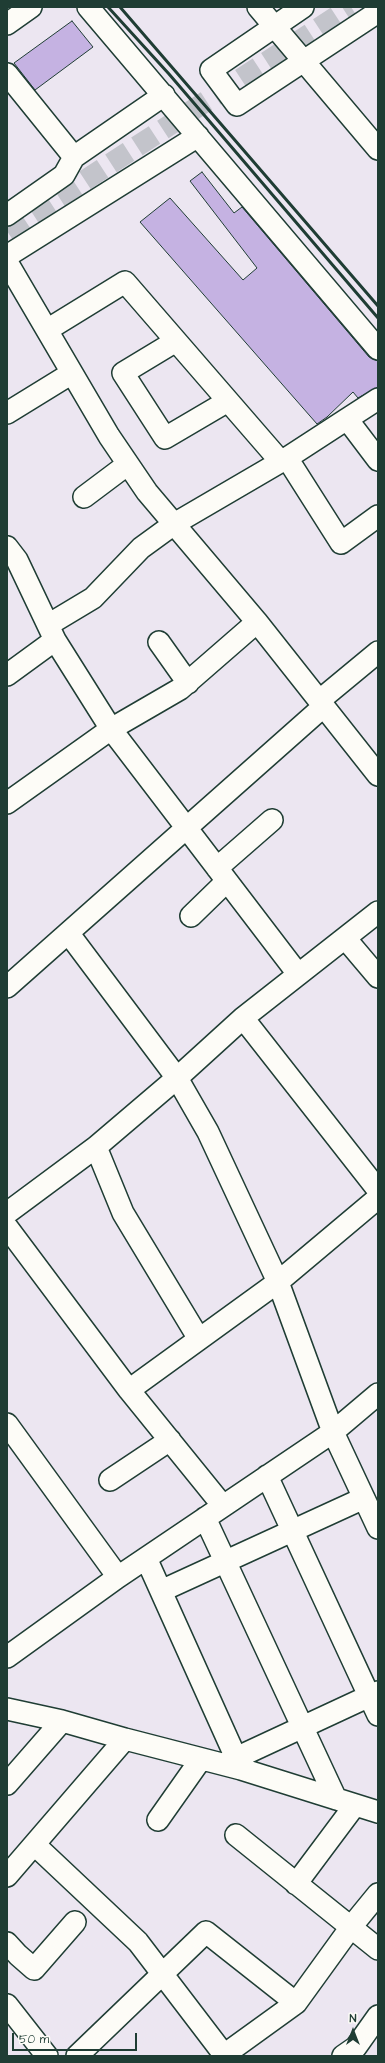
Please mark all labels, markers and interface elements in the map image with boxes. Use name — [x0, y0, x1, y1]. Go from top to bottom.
north arrow — [333, 2011, 373, 2051]
text: N — [350, 2011, 356, 2026]
scale bar — [14, 2025, 139, 2051]
text: 50 m — [19, 2031, 49, 2048]

